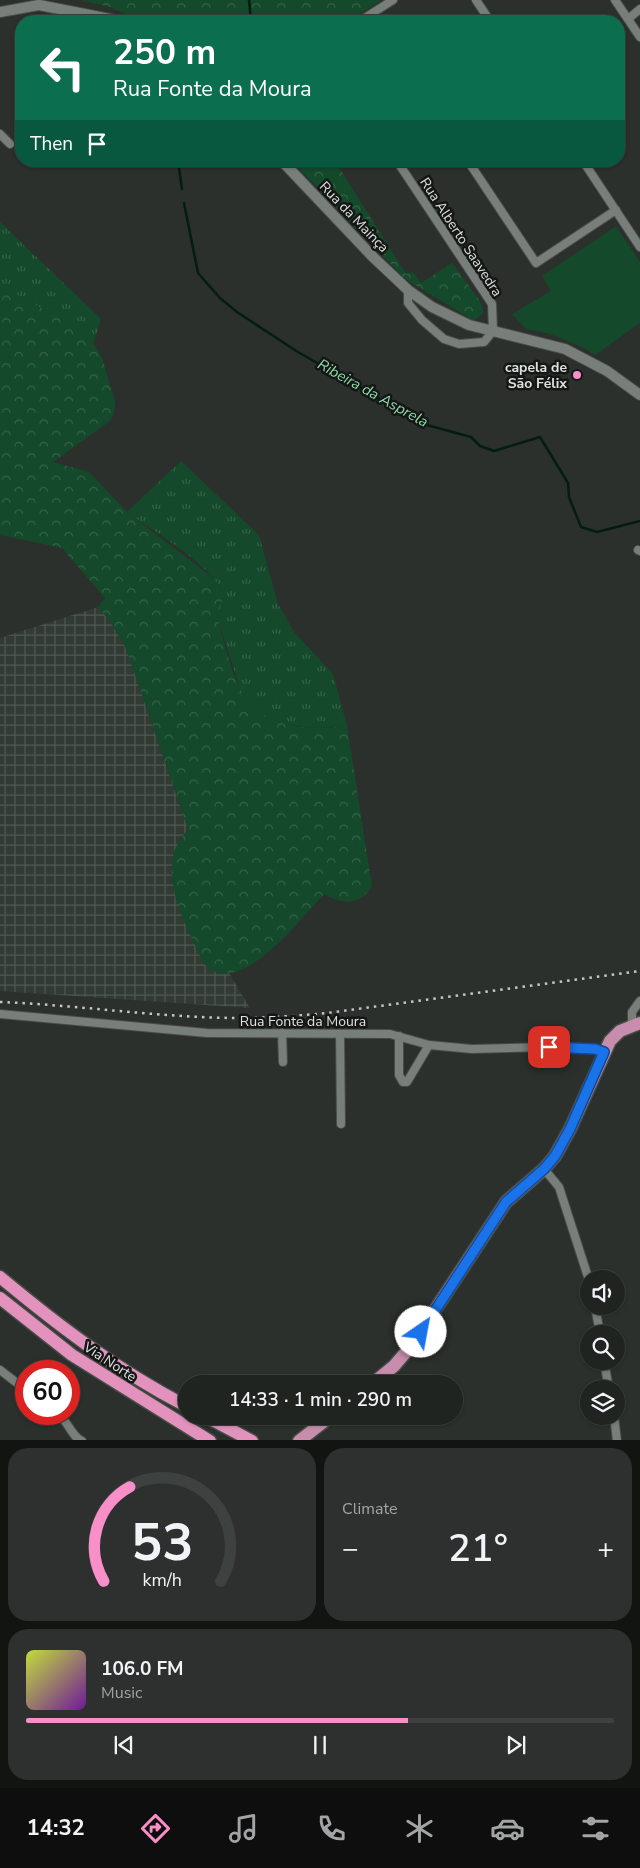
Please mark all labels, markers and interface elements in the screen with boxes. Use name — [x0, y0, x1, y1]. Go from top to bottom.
text: 250 m — [113, 29, 216, 76]
icon: left — [30, 35, 95, 100]
text: Rua Fonte da Moura — [113, 74, 312, 104]
icon: arrive — [83, 130, 111, 158]
text: Then — [30, 131, 73, 157]
street label: Rua Alberto Saavedra — [415, 174, 507, 300]
street label: Rua da Mainça — [315, 177, 393, 257]
water label: Ribeira da Asprela — [314, 354, 432, 432]
place label: capela de São Félix — [505, 358, 567, 393]
marker: capela de São Félix — [571, 369, 583, 381]
street label: Rua Fonte da Moura — [240, 1012, 366, 1031]
pin — [528, 1026, 570, 1068]
icon: arrive — [535, 1033, 563, 1061]
map controls — [580, 1270, 625, 1425]
button: sound — [580, 1270, 625, 1315]
position arrow — [394, 1305, 446, 1357]
button: search — [580, 1325, 625, 1370]
street label: Via Norte — [79, 1337, 140, 1386]
speed limit sign: 60 — [15, 1360, 80, 1425]
button: layers — [580, 1380, 625, 1425]
text: 14:33 · 1 min · 290 m — [229, 1387, 412, 1413]
text: Climate — [342, 1498, 397, 1520]
text: 53 — [131, 1507, 193, 1578]
text: 21° — [448, 1523, 508, 1574]
text: − — [342, 1530, 359, 1568]
text: + — [597, 1530, 614, 1568]
text: km/h — [142, 1568, 182, 1592]
text: 106.0 FM — [101, 1656, 184, 1682]
text: Music — [101, 1682, 142, 1704]
icon: previous — [110, 1731, 138, 1759]
icon: pause — [306, 1731, 334, 1759]
icon: next — [502, 1731, 530, 1759]
icon: directions — [138, 1811, 173, 1846]
icon: music — [226, 1811, 261, 1846]
icon: phone — [314, 1811, 349, 1846]
icon: climate — [402, 1811, 437, 1846]
icon: car — [490, 1811, 525, 1846]
icon: filters — [578, 1811, 613, 1846]
text: 14:32 — [27, 1813, 85, 1843]

